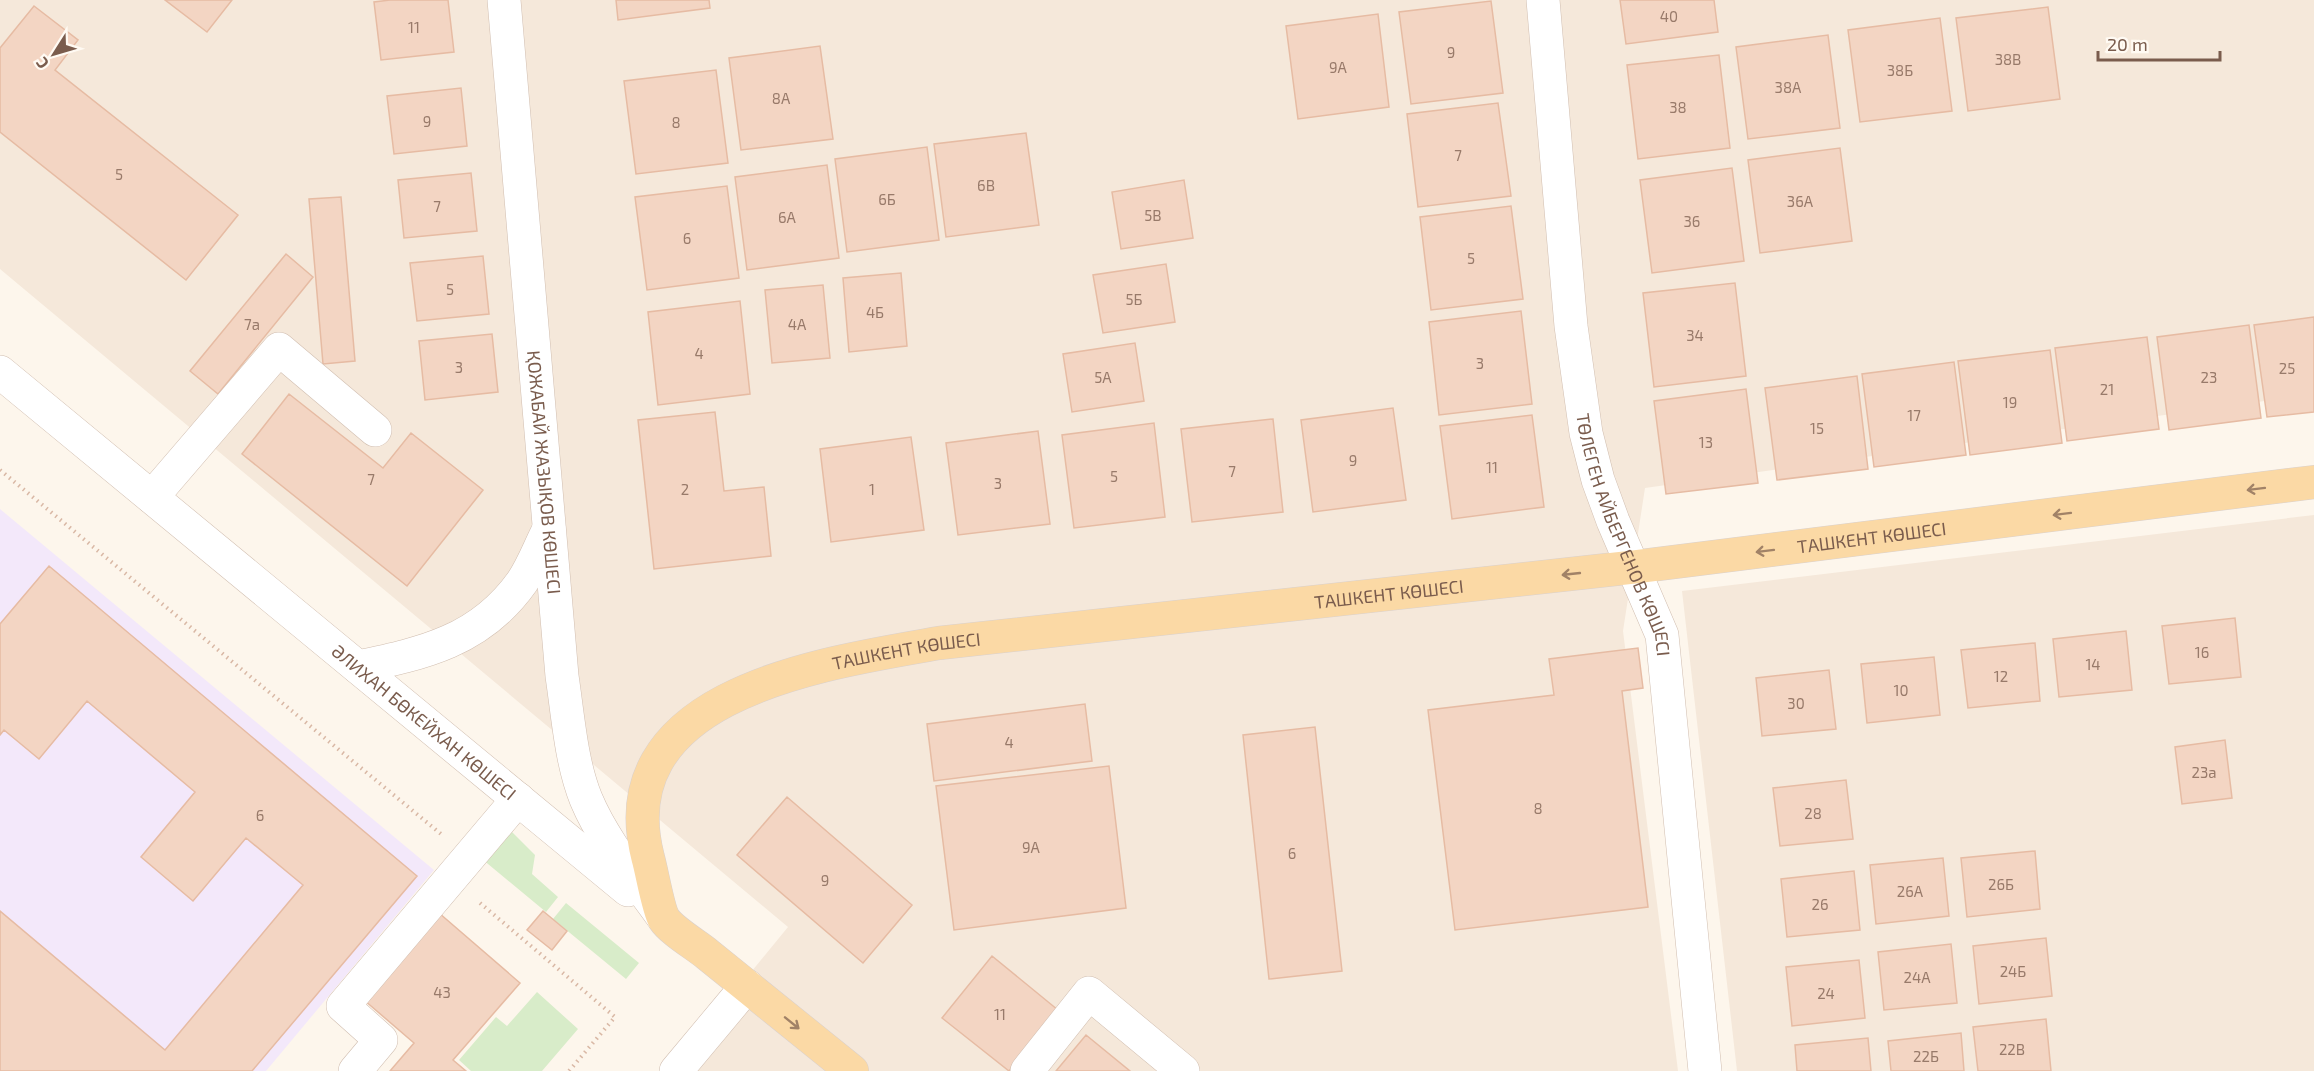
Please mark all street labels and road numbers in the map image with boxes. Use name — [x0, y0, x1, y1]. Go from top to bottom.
street label: ҚОЖАБАЙ ЖАЗЫҚОВ КӨШЕСІ — [523, 350, 566, 595]
street label: ТӨЛЕГЕН АЙБЕРГЕНОВ КӨШЕСІ — [1572, 412, 1675, 657]
street label: ТАШКЕНТ КӨШЕСІ — [1796, 517, 1947, 558]
street label: ТАШКЕНТ КӨШЕСІ — [1313, 575, 1465, 613]
street label: ТАШКЕНТ КӨШЕСІ — [830, 628, 982, 674]
street label: ӘЛИХАН БӨКЕЙХАН КӨШЕСІ — [328, 640, 521, 804]

